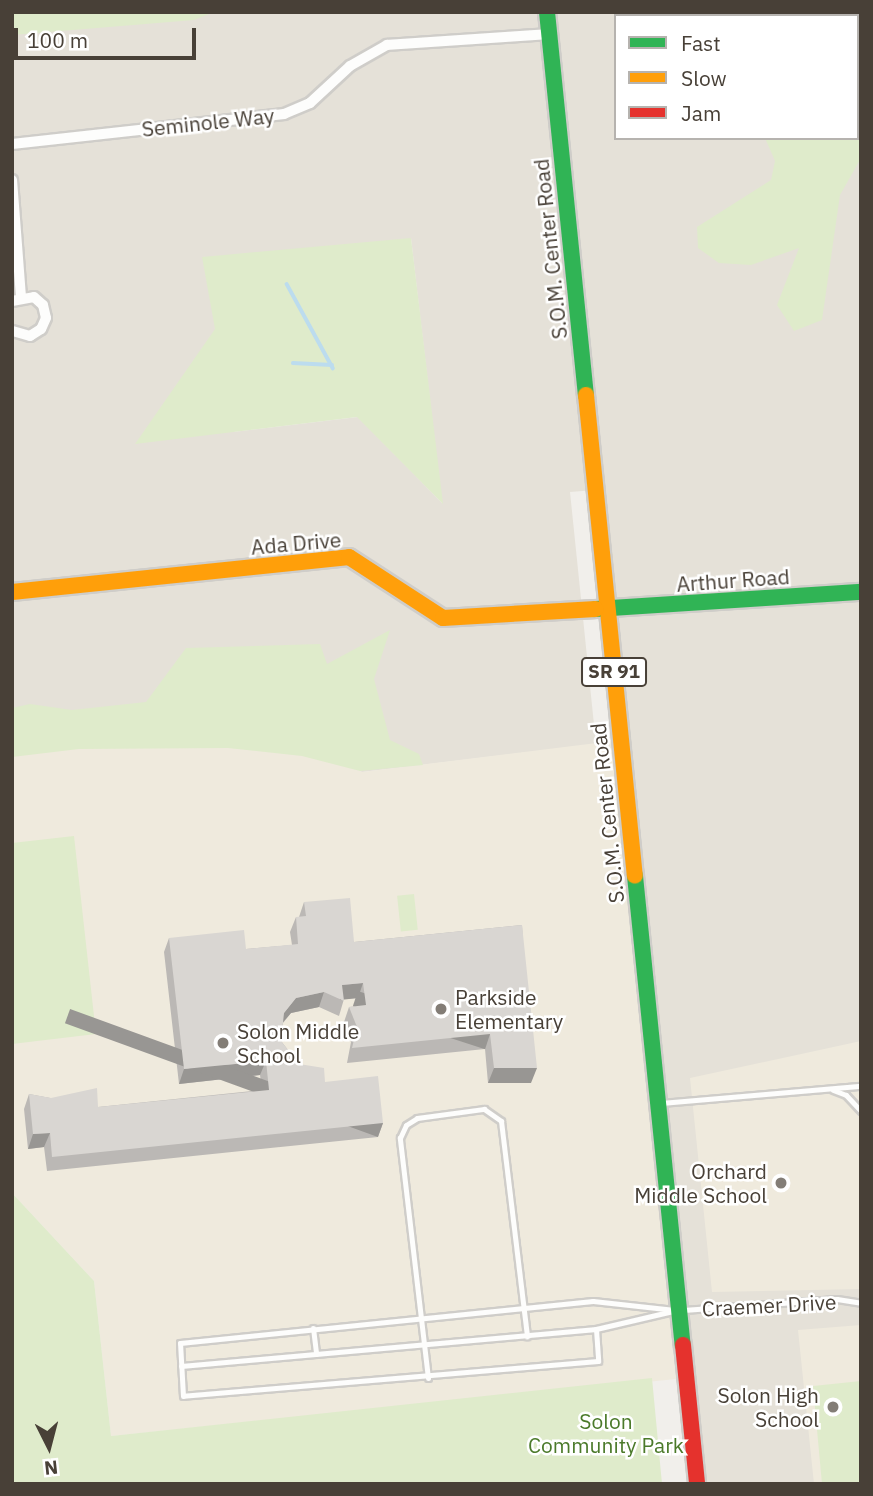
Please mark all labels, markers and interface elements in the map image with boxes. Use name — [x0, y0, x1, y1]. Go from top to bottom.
scale bar — [18, 14, 200, 58]
legend — [614, 14, 859, 140]
text: 100 m — [27, 26, 88, 54]
text: Fast — [681, 29, 721, 57]
text: Slow — [681, 64, 727, 92]
text: Jam — [681, 99, 721, 127]
street label: Seminole Way — [140, 103, 276, 141]
street label: S.O.M. Center Road — [528, 158, 572, 340]
street label: Ada Drive — [250, 527, 342, 559]
street label: Arthur Road — [676, 563, 790, 597]
road number: SR 91 — [581, 656, 647, 688]
street label: S.O.M. Center Road — [585, 722, 629, 904]
place label: Parkside Elementary — [455, 984, 563, 1034]
marker: Parkside Elementary — [433, 1001, 449, 1017]
place label: Solon Middle School — [237, 1018, 359, 1068]
marker: Solon Middle School — [215, 1035, 231, 1051]
place label: Orchard Middle School — [634, 1158, 767, 1208]
marker: Orchard Middle School — [773, 1175, 789, 1191]
street label: Craemer Drive — [701, 1289, 837, 1321]
place label: Solon High School — [718, 1382, 819, 1432]
marker: Solon High School — [825, 1399, 841, 1415]
park label: Solon Community Park — [528, 1408, 684, 1458]
north arrow — [14, 1412, 84, 1482]
text: N — [43, 1455, 59, 1481]

